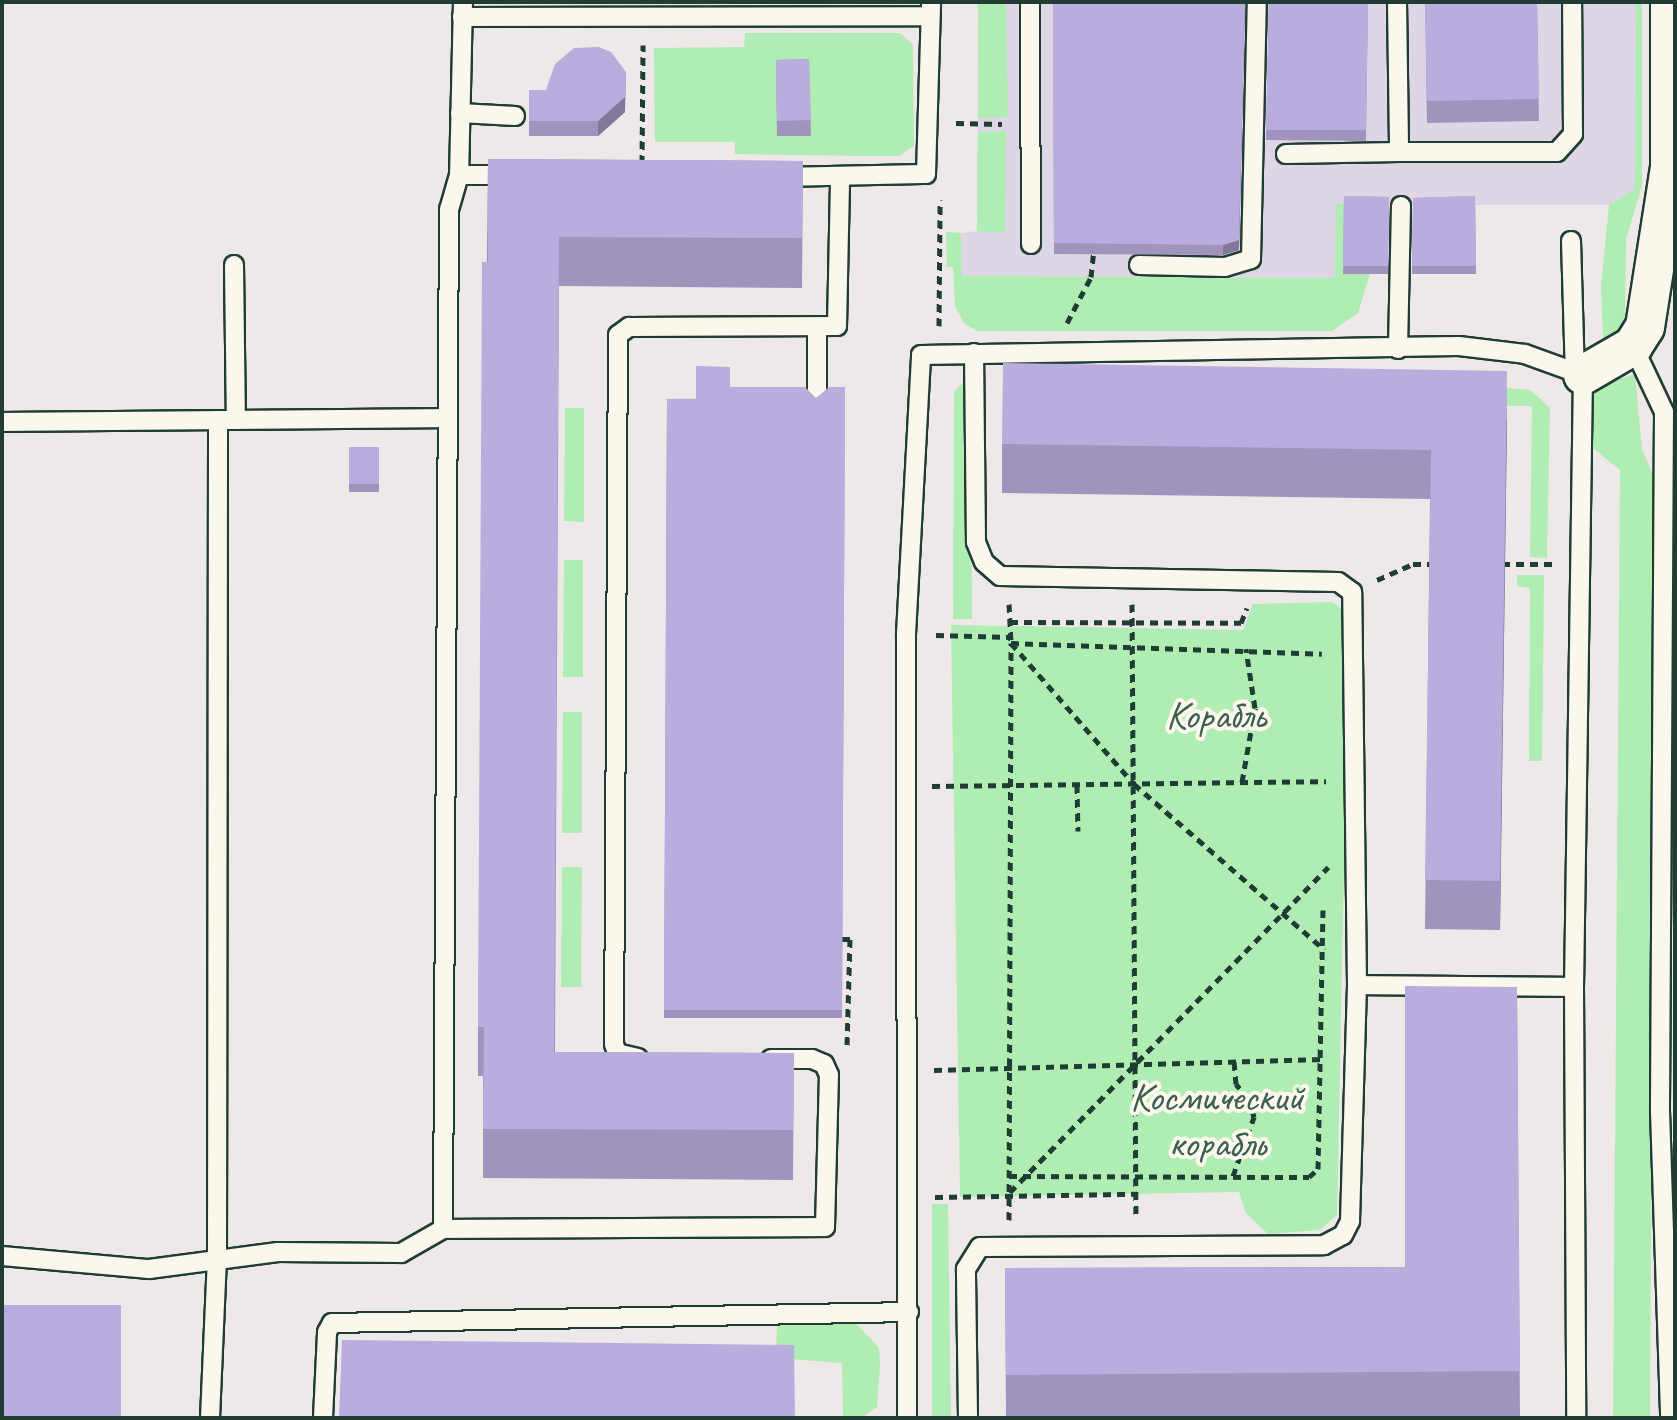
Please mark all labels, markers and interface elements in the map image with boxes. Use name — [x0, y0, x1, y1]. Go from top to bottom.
park label: Корабль — [1166, 691, 1266, 739]
park label: Космический корабль — [1130, 1073, 1304, 1167]

